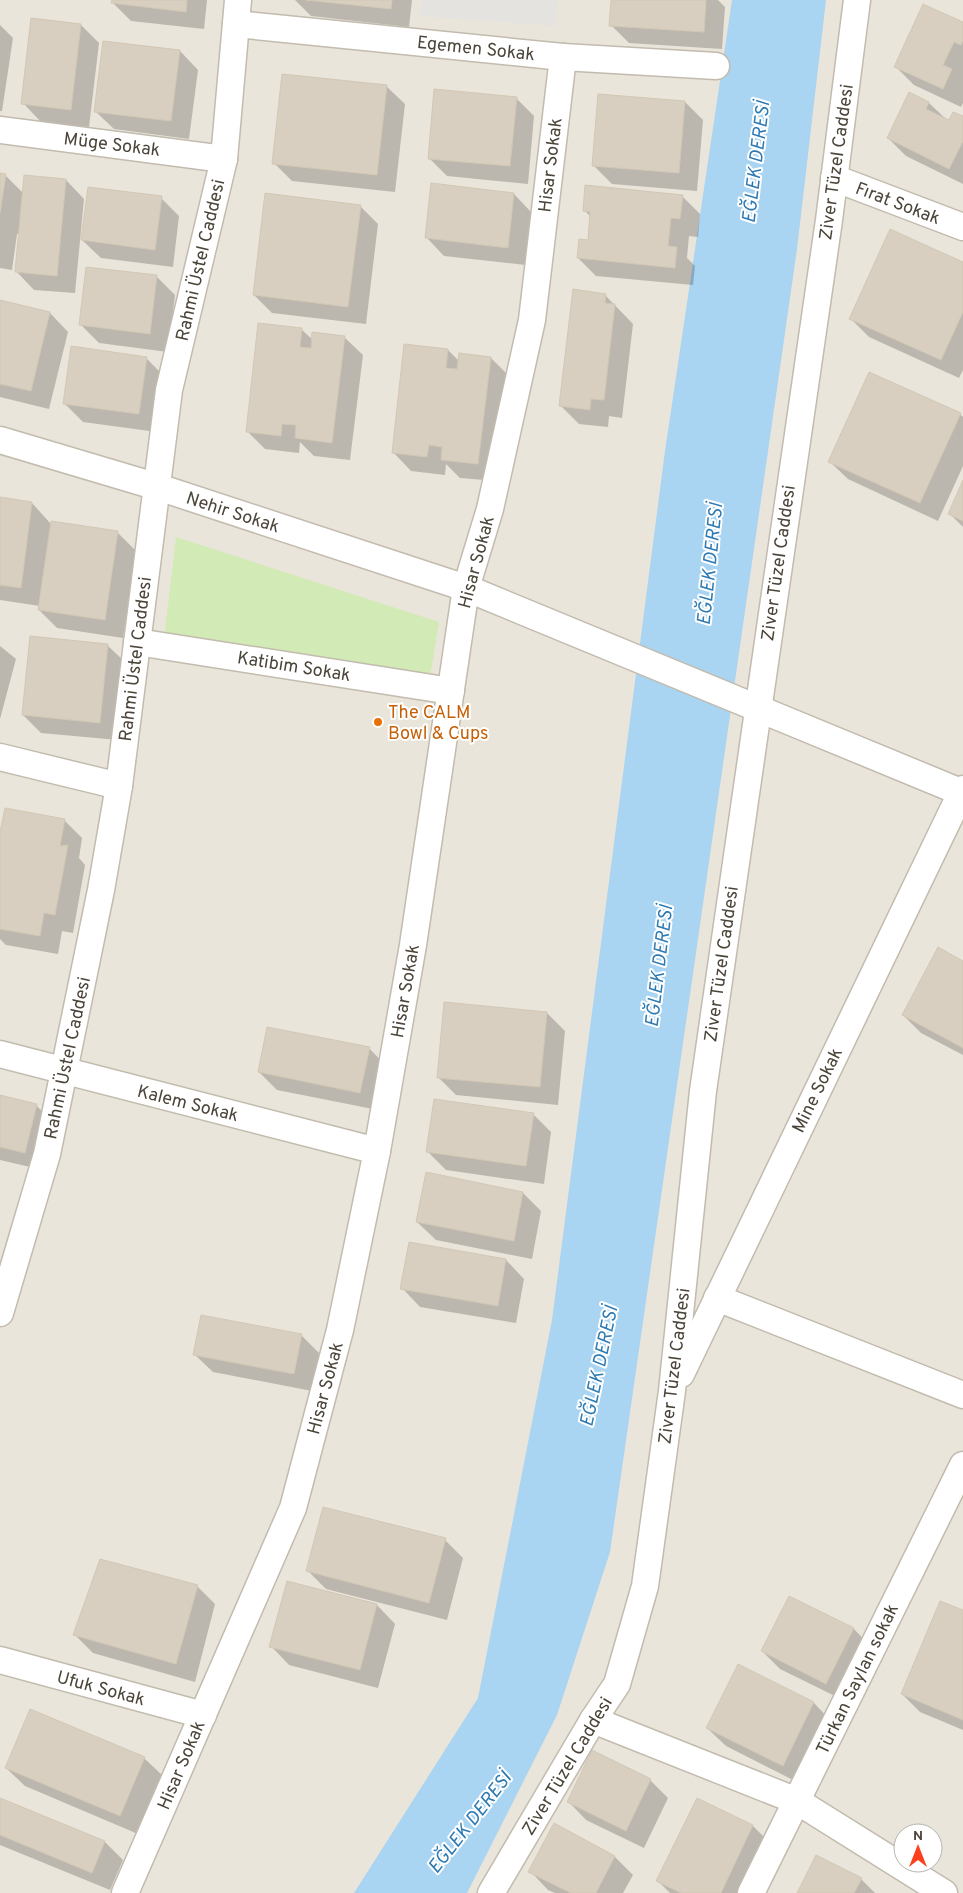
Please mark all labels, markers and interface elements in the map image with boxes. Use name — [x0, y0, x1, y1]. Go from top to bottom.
street label: Egemen Sokak — [416, 32, 536, 67]
street label: Ziver Tüzel Caddesi — [815, 83, 860, 242]
water label: EĞLEK DERESİ — [737, 98, 777, 225]
street label: Hisar Sokak — [534, 117, 569, 214]
street label: Müge Sokak — [62, 128, 161, 163]
street label: Rahmi Üstel Caddesi — [170, 177, 231, 344]
street label: Fırat Sokak — [852, 178, 943, 231]
street label: Ziver Tüzel Caddesi — [757, 484, 802, 643]
street label: Nehir Sokak — [183, 487, 282, 539]
water label: EĞLEK DERESİ — [692, 500, 730, 626]
street label: Hisar Sokak — [454, 514, 501, 611]
street label: Rahmi Üstel Caddesi — [113, 575, 158, 743]
street label: Katibim Sokak — [235, 647, 352, 688]
place label: The CALM Bowl & Cups — [388, 702, 488, 746]
marker: The CALM Bowl & Cups — [372, 716, 384, 728]
street label: Ziver Tüzel Caddesi — [700, 885, 745, 1044]
water label: EĞLEK DERESİ — [640, 902, 680, 1029]
street label: Hisar Sokak — [387, 942, 426, 1040]
street label: Rahmi Üstel Caddesi — [38, 975, 97, 1142]
street label: Mine Sokak — [788, 1044, 849, 1137]
street label: Kalem Sokak — [135, 1081, 241, 1128]
street label: Ziver Tüzel Caddesi — [654, 1287, 696, 1446]
water label: EĞLEK DERESİ — [574, 1302, 625, 1429]
street label: Hisar Sokak — [303, 1340, 350, 1437]
street label: Türkan Saylan sokak — [812, 1600, 905, 1759]
street label: Ufuk Sokak — [54, 1667, 147, 1712]
street label: Ziver Tüzel Caddesi — [518, 1693, 619, 1840]
street label: Hisar Sokak — [153, 1717, 212, 1814]
water label: EĞLEK DERESİ — [423, 1765, 519, 1879]
north arrow — [893, 1823, 943, 1873]
text: N — [913, 1828, 923, 1845]

